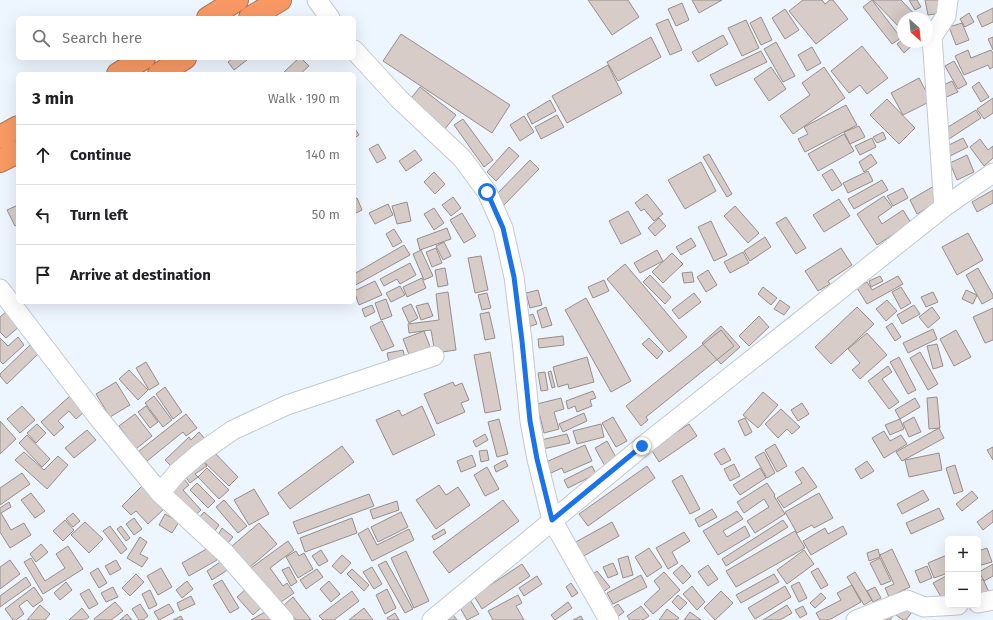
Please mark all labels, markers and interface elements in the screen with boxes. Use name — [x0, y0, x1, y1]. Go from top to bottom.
north arrow — [897, 12, 933, 48]
search box — [16, 16, 356, 60]
icon: search — [30, 27, 52, 49]
text: Search here — [62, 29, 142, 47]
text: 3 min — [32, 88, 74, 109]
text: Walk · 190 m — [268, 91, 340, 106]
icon: ahead — [32, 144, 54, 166]
text: Continue — [70, 146, 131, 164]
text: 140 m — [306, 147, 340, 162]
route start — [478, 183, 496, 201]
icon: left — [32, 204, 54, 226]
text: Turn left — [70, 206, 128, 224]
text: 50 m — [312, 207, 340, 222]
icon: arrive — [32, 264, 54, 286]
text: Arrive at destination — [70, 266, 211, 284]
route end — [633, 437, 651, 455]
map controls — [945, 536, 981, 608]
button: + — [945, 536, 981, 572]
button: − — [945, 572, 981, 608]

